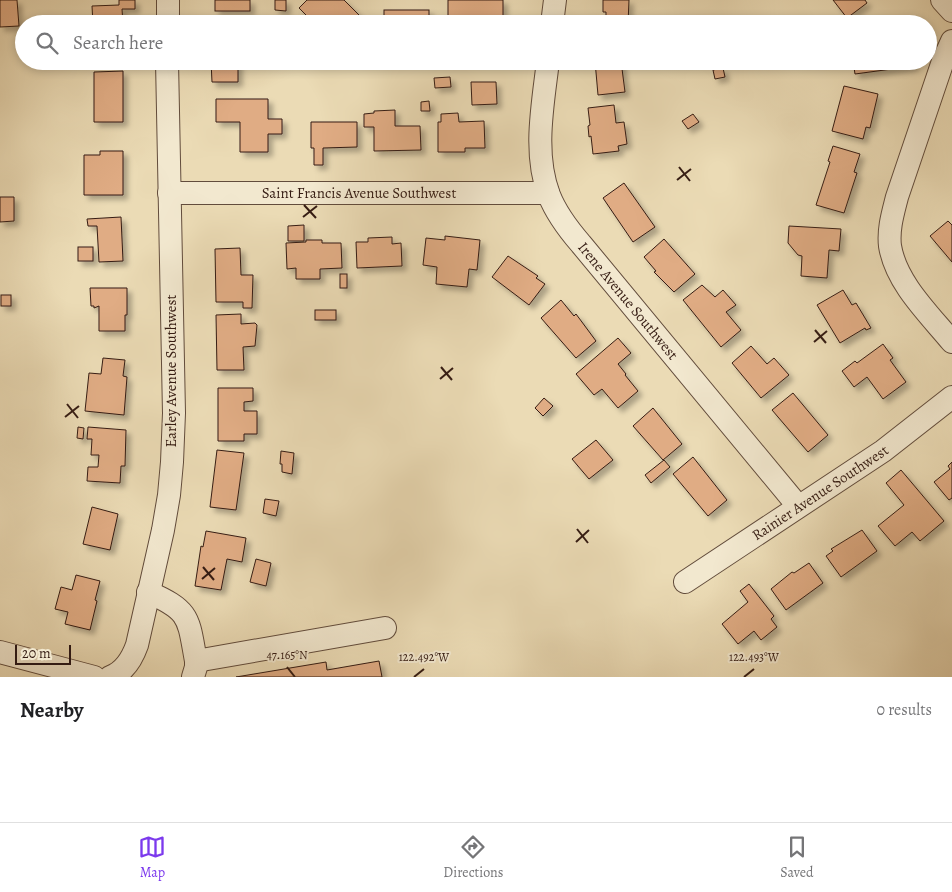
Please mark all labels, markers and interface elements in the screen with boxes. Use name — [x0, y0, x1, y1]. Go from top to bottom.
search box — [15, 15, 937, 70]
icon: search — [33, 29, 61, 57]
text: Search here — [73, 30, 163, 56]
street label: Saint Francis Avenue Southwest — [262, 183, 456, 203]
street label: Irene Avenue Southwest — [573, 238, 683, 364]
street label: Earley Avenue Southwest — [161, 294, 181, 447]
street label: Rainier Avenue Southwest — [748, 440, 893, 545]
scale bar — [15, 642, 71, 665]
text: 20 m — [22, 644, 51, 663]
text: 47.165°N — [266, 647, 308, 663]
text: 122.492°W — [399, 649, 450, 665]
text: 122.493°W — [729, 649, 780, 665]
text: Nearby — [20, 696, 83, 724]
text: 0 results — [876, 699, 932, 721]
tab: Map — [138, 833, 166, 882]
tab: Directions — [443, 833, 503, 882]
tab: Saved — [780, 833, 814, 882]

